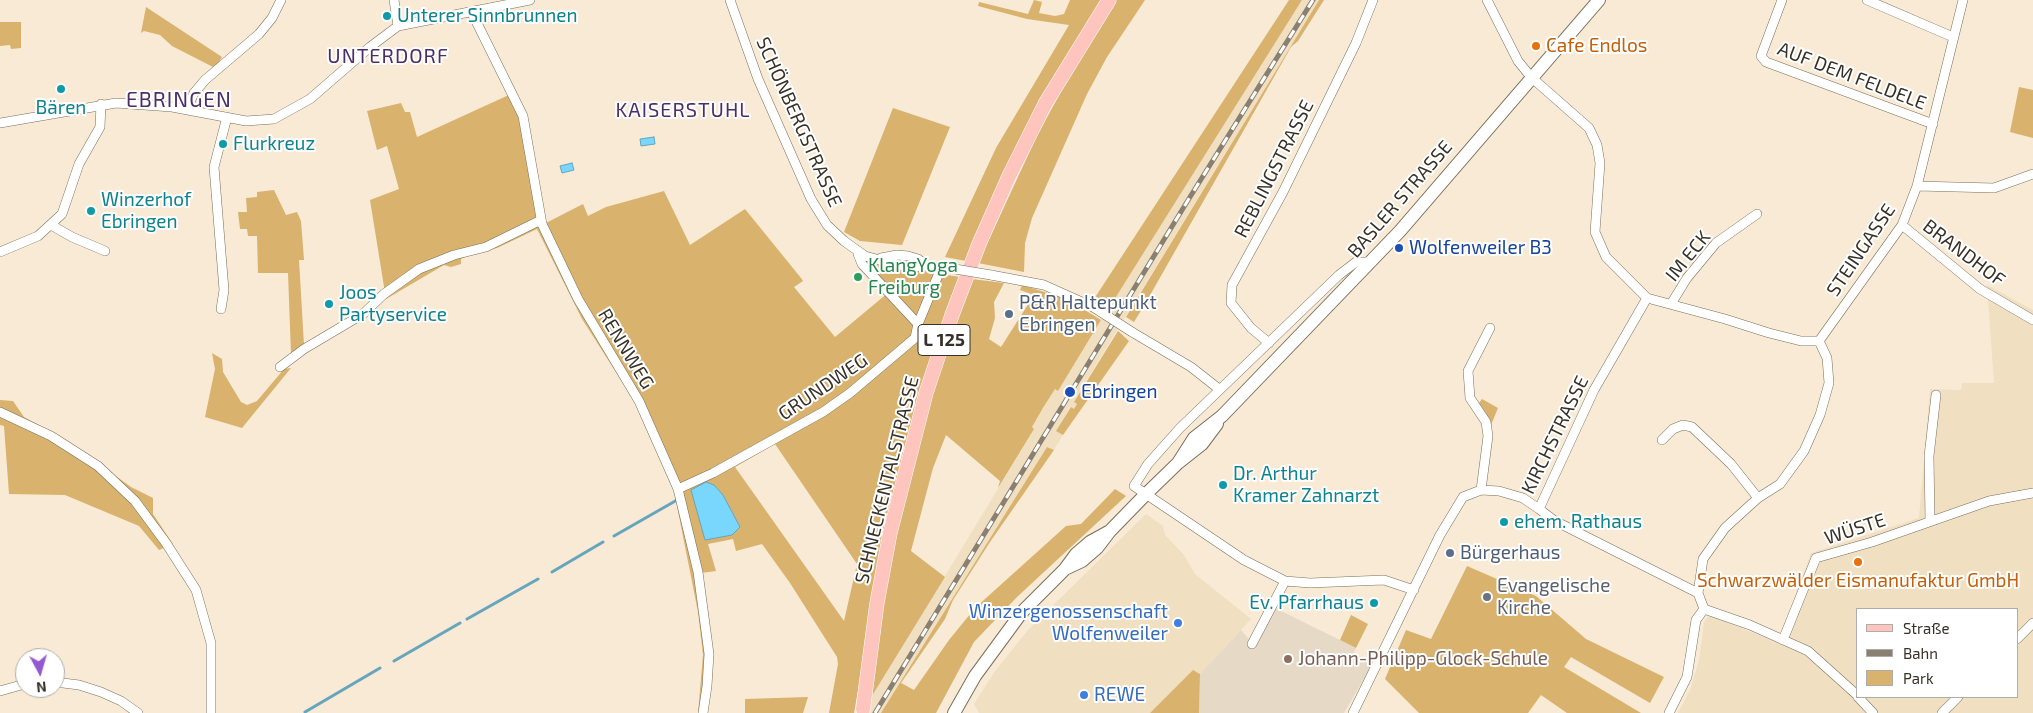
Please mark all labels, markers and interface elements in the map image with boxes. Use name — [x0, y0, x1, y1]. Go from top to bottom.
place label: Unterer Sinnbrunnen — [397, 5, 578, 27]
marker: Unterer Sinnbrunnen — [381, 10, 393, 22]
street label: SCHÖNBERGSTRASSE — [751, 34, 847, 210]
place label: Cafe Endlos — [1546, 35, 1647, 57]
street label: AUF DEM FELDELE — [1774, 37, 1930, 115]
marker: Cafe Endlos — [1530, 40, 1542, 52]
district label: UNTERDORF — [326, 44, 450, 68]
marker: Bären — [55, 83, 67, 95]
district label: EBRINGEN — [125, 87, 233, 113]
street label: REBLINGSTRASSE — [1229, 96, 1319, 242]
place label: Bären — [36, 97, 86, 119]
district label: KAISERSTUHL — [614, 98, 752, 122]
place label: Flurkreuz — [233, 133, 315, 155]
street label: BASLER STRASSE — [1343, 136, 1457, 262]
marker: Flurkreuz — [217, 138, 229, 150]
place label: Winzerhof Ebringen — [101, 189, 191, 233]
street label: STEINGASSE — [1822, 200, 1900, 300]
marker: Winzerhof Ebringen — [85, 205, 97, 217]
street label: BRANDHOF — [1918, 215, 2010, 291]
street label: IM ECK — [1661, 226, 1715, 286]
place label: Wolfenweiler B3 — [1409, 237, 1552, 259]
marker: Wolfenweiler B3 — [1393, 242, 1405, 254]
place label: KlangYoga Freiburg — [868, 255, 958, 299]
marker: KlangYoga Freiburg — [852, 271, 864, 283]
place label: Joos Partyservice — [339, 282, 447, 326]
place label: P&R Haltepunkt Ebringen — [1019, 292, 1157, 336]
marker: Joos Partyservice — [323, 298, 335, 310]
street label: RENNWEG — [593, 305, 659, 393]
marker: P&R Haltepunkt Ebringen — [1003, 308, 1015, 320]
road number: L 125 — [918, 324, 970, 356]
street label: GRUNDWEG — [774, 349, 872, 425]
street label: KIRCHSTRASSE — [1517, 372, 1593, 498]
street label: SCHNECKENTALSTRASSE — [850, 374, 924, 586]
place label: Ebringen — [1081, 381, 1158, 403]
marker: Ebringen — [1063, 385, 1077, 399]
place label: Dr. Arthur Kramer Zahnarzt — [1233, 463, 1379, 507]
marker: Dr. Arthur Kramer Zahnarzt — [1217, 479, 1229, 491]
street label: WÜSTE — [1822, 508, 1888, 550]
place label: ehem. Rathaus — [1514, 511, 1642, 533]
marker: ehem. Rathaus — [1498, 516, 1510, 528]
place label: Bürgerhaus — [1460, 542, 1560, 564]
marker: Bürgerhaus — [1444, 547, 1456, 559]
marker: Schwarzwälder Eismanufaktur GmbH — [1852, 556, 1864, 568]
place label: Schwarzwälder Eismanufaktur GmbH — [1697, 570, 2019, 592]
place label: Evangelische Kirche — [1497, 575, 1610, 619]
marker: Evangelische Kirche — [1481, 591, 1493, 603]
place label: Ev. Pfarrhaus — [1249, 592, 1364, 614]
marker: Ev. Pfarrhaus — [1368, 597, 1380, 609]
place label: Winzergenossenschaft Wolfenweiler — [969, 601, 1168, 645]
legend — [1856, 608, 2018, 698]
marker: Winzergenossenschaft Wolfenweiler — [1172, 617, 1184, 629]
text: Straße — [1903, 619, 1949, 637]
text: Bahn — [1903, 644, 1938, 662]
north arrow — [15, 648, 65, 698]
place label: Johann-Philipp-Glock-Schule — [1298, 648, 1548, 670]
marker: Johann-Philipp-Glock-Schule — [1282, 653, 1294, 665]
text: Park — [1903, 669, 1934, 687]
text: N — [36, 678, 47, 696]
place label: REWE — [1094, 684, 1145, 706]
marker: REWE — [1078, 689, 1090, 701]

